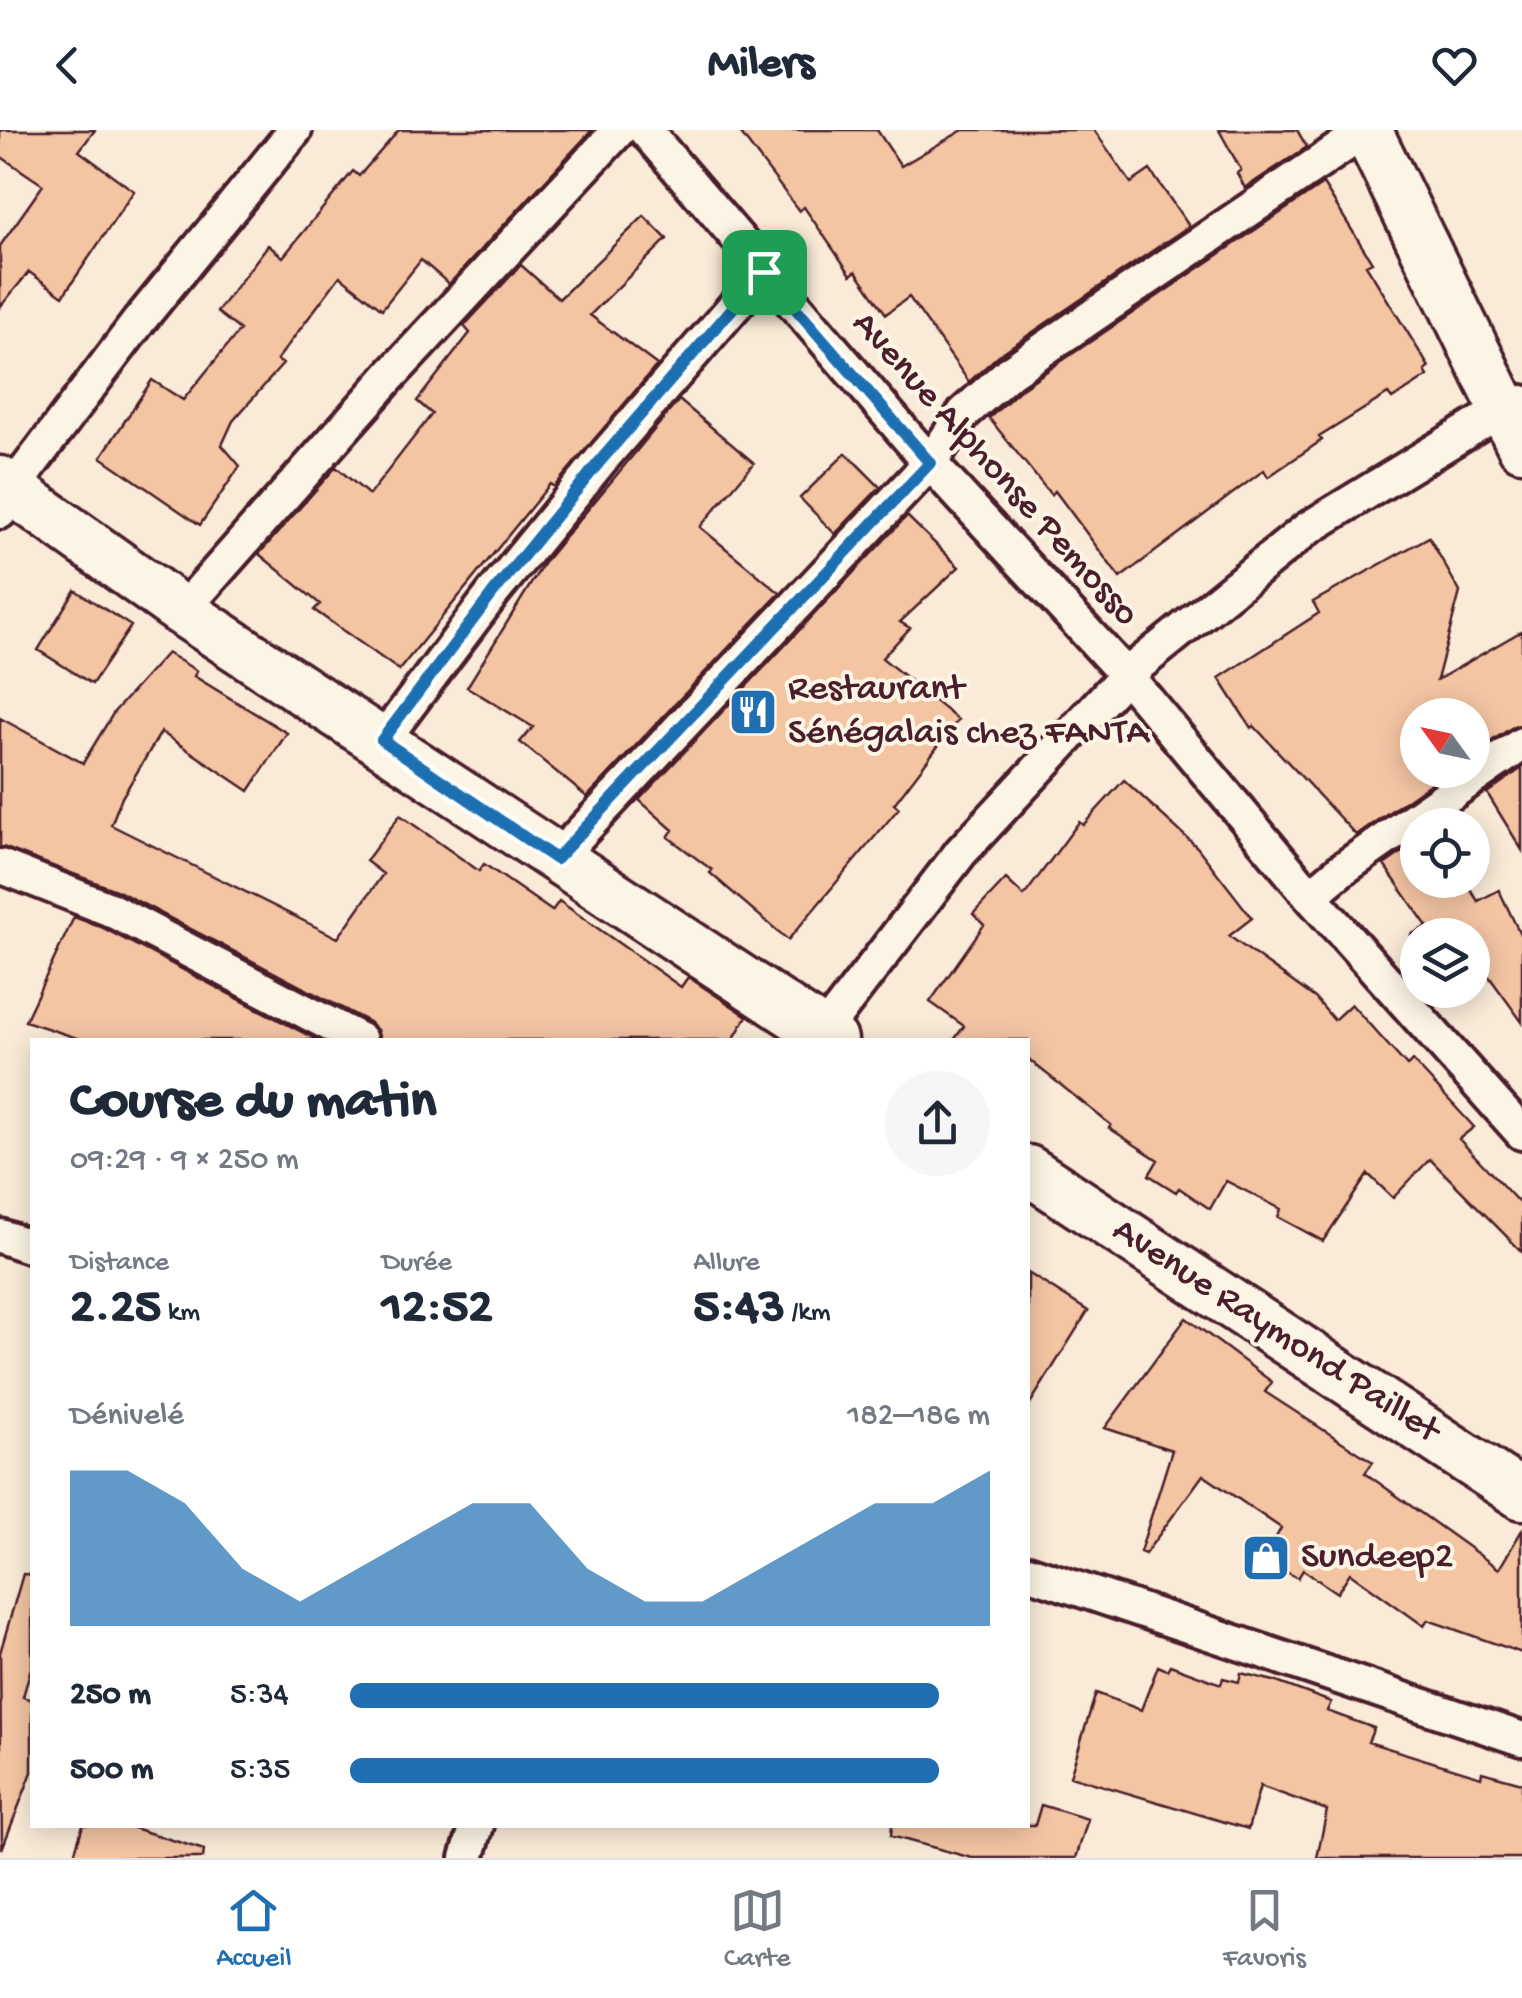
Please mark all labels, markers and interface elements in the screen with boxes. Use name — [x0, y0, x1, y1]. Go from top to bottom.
icon: back — [40, 38, 95, 93]
icon: heart — [1427, 38, 1482, 93]
text: Milers — [708, 39, 814, 92]
pin — [722, 230, 807, 315]
icon: arrive — [737, 245, 792, 300]
street label: Avenue Alphonse Pemosso — [841, 303, 1147, 637]
place label: Restaurant Sénégalais chez FANTA — [788, 668, 1151, 756]
restaurant icon: Restaurant Sénégalais chez FANTA — [727, 686, 779, 738]
north arrow — [1400, 698, 1490, 788]
map controls — [1400, 698, 1490, 1008]
button: locate — [1400, 808, 1490, 898]
button: layers — [1400, 918, 1490, 1008]
button: share — [885, 1071, 990, 1176]
text: Course du matin — [70, 1072, 436, 1136]
text: 09:29 · 9 × 250 m — [70, 1142, 299, 1180]
street label: Avenue Raymond Paillet — [1103, 1210, 1450, 1456]
text: Distance — [70, 1247, 169, 1280]
text: Durée — [382, 1247, 452, 1280]
text: Allure — [693, 1247, 760, 1280]
text: 2.25 — [70, 1280, 161, 1339]
text: 12:52 — [382, 1280, 493, 1339]
text: 5:43 — [693, 1280, 785, 1339]
text: km — [161, 1297, 200, 1330]
text: /km — [785, 1297, 831, 1330]
text: Dénivelé — [70, 1398, 184, 1436]
text: 182–186 m — [847, 1398, 990, 1436]
shop icon: Sundeep2 — [1240, 1532, 1292, 1584]
place label: Sundeep2 — [1301, 1536, 1453, 1580]
text: 250 m — [70, 1677, 151, 1715]
text: 5:34 — [230, 1677, 289, 1715]
text: 500 m — [70, 1752, 153, 1790]
text: 5:35 — [230, 1752, 290, 1790]
tab: Accueil — [216, 1883, 292, 1976]
tab: Carte — [724, 1883, 790, 1976]
tab: Favoris — [1223, 1883, 1306, 1976]

